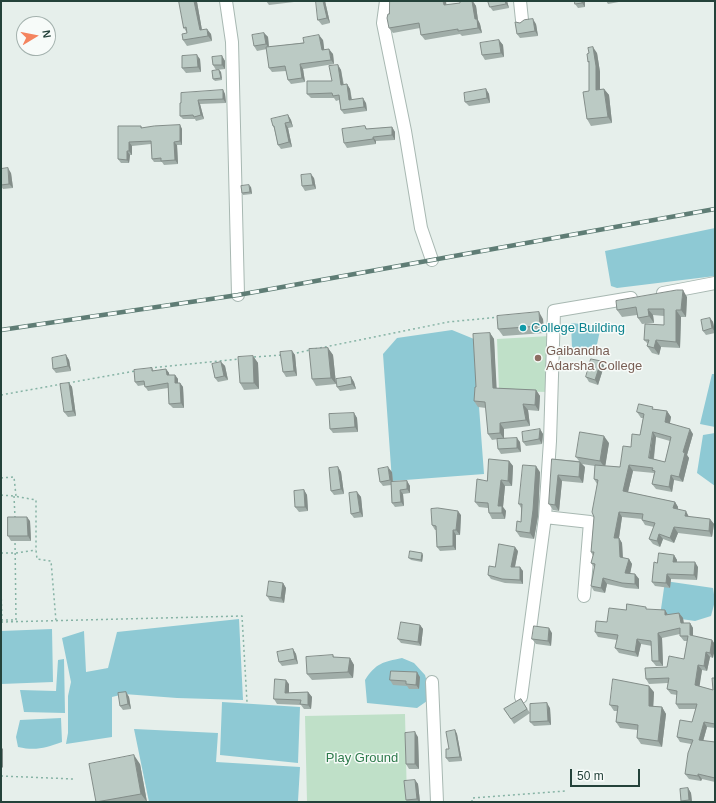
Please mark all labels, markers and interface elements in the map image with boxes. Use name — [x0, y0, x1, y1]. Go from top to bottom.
north arrow — [16, 16, 56, 56]
text: N — [40, 29, 53, 39]
place label: College Building — [531, 320, 625, 336]
marker: College Building — [518, 323, 528, 333]
place label: Gaibandha Adarsha College — [546, 343, 642, 374]
marker: Gaibandha Adarsha College — [533, 353, 543, 363]
park label: Play Ground — [326, 750, 398, 766]
scale bar — [572, 761, 642, 787]
text: 50 m — [577, 769, 604, 783]

